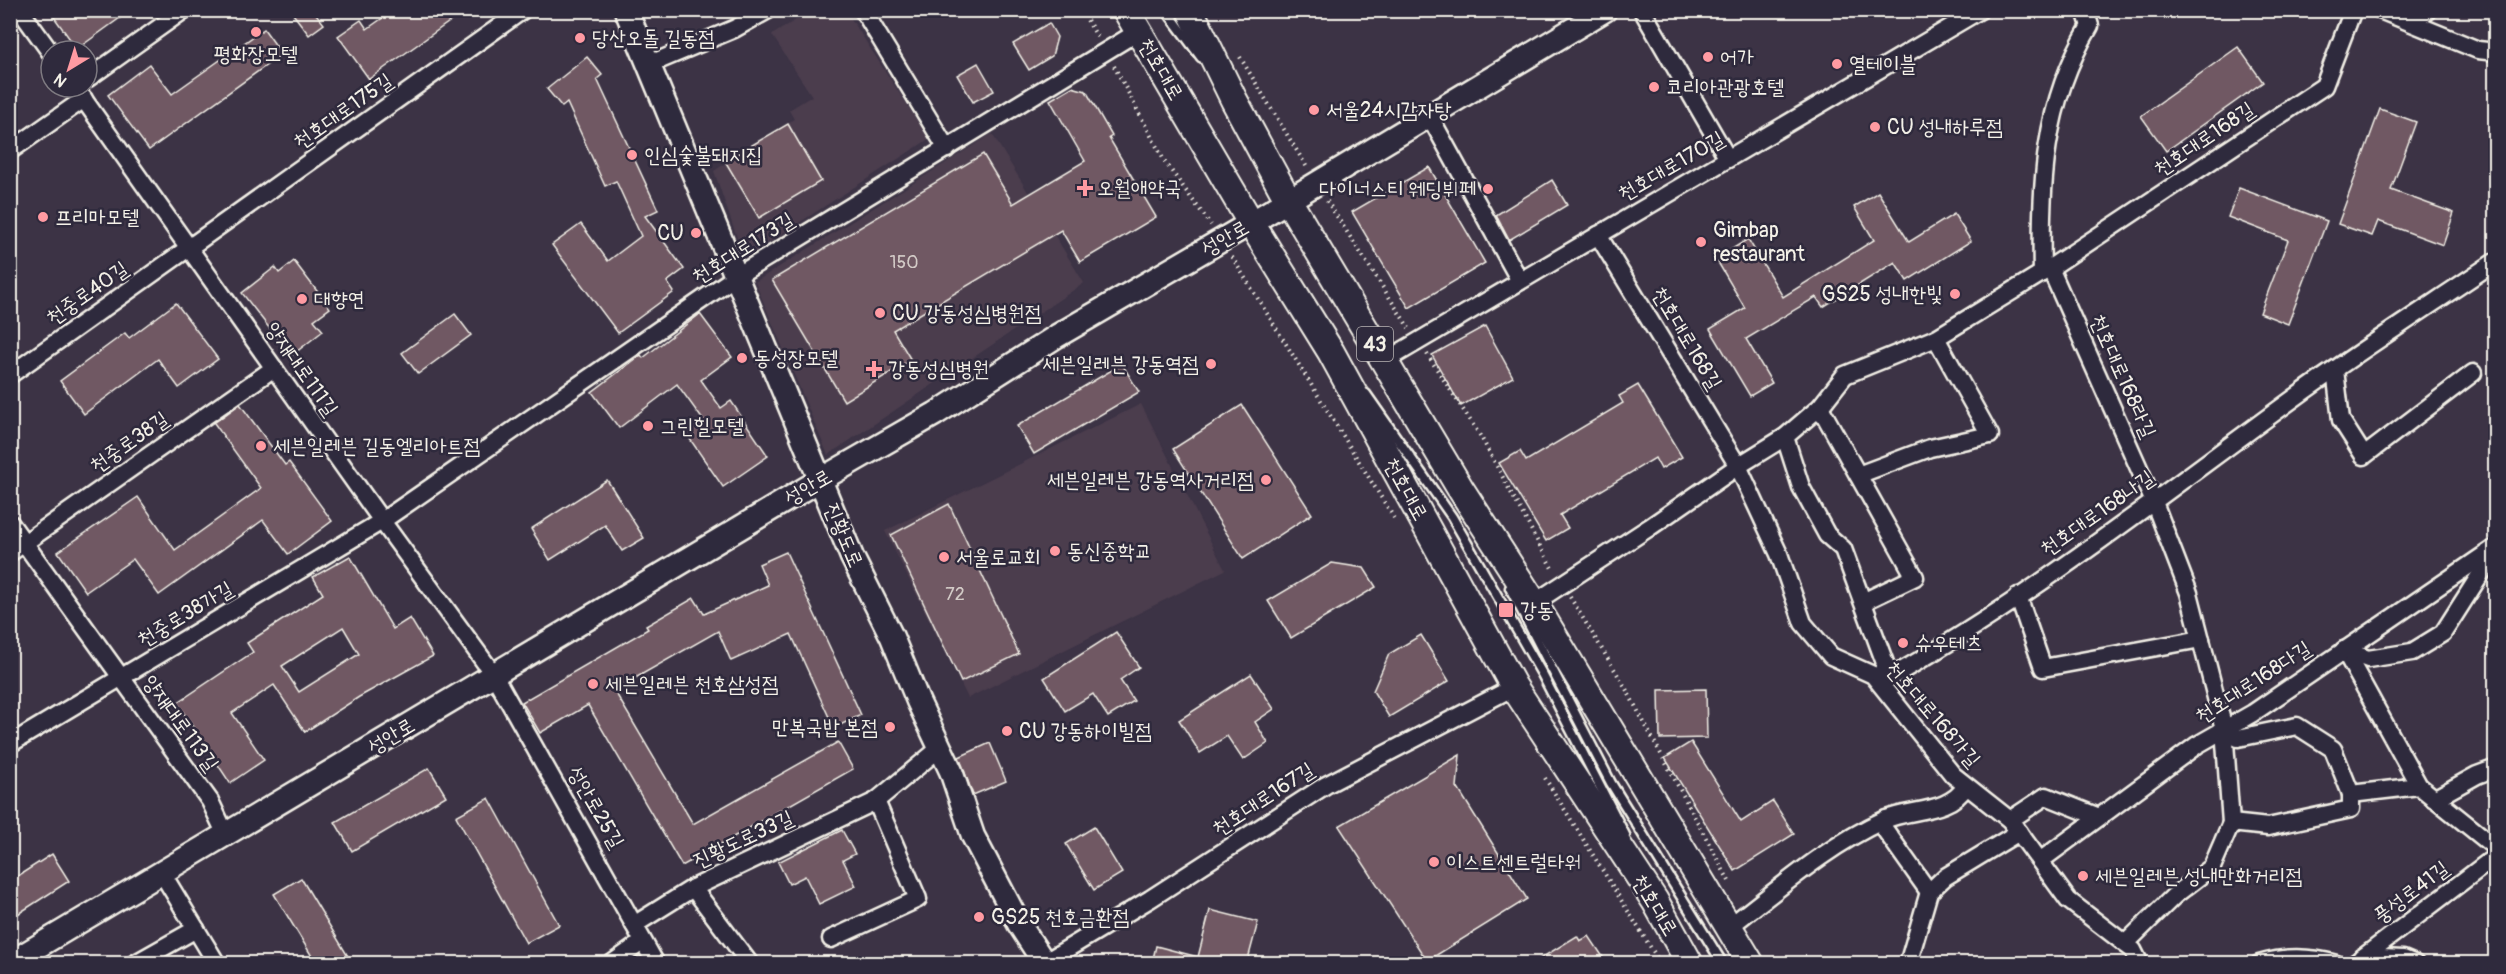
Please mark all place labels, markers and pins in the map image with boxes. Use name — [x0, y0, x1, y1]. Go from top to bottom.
marker: 평화장모텔 — [249, 25, 263, 39]
place label: 당산오돌 길동점 — [592, 25, 715, 52]
marker: 당산오돌 길동점 — [573, 31, 587, 45]
place label: 평화장모텔 — [214, 41, 298, 68]
place label: 어가 — [1720, 44, 1754, 71]
marker: 어가 — [1701, 50, 1715, 64]
place label: 열테이블 — [1849, 51, 1917, 78]
marker: 열테이블 — [1830, 57, 1844, 71]
place label: 코리아관광호텔 — [1666, 74, 1784, 101]
marker: 코리아관광호텔 — [1647, 80, 1661, 94]
place label: 서울24시감자탕 — [1326, 97, 1451, 124]
marker: 서울24시감자탕 — [1307, 103, 1321, 117]
place label: CU 성내하루점 — [1887, 114, 2003, 141]
marker: CU 성내하루점 — [1868, 120, 1882, 134]
place label: 인심숯불돼지집 — [644, 142, 762, 169]
marker: 인심숯불돼지집 — [625, 148, 639, 162]
place label: 오월애약국 — [1097, 175, 1182, 202]
place label: 다이너스티 웨딩뷔페 — [1319, 176, 1476, 203]
marker: 오월애약국 — [1078, 181, 1092, 195]
marker: 다이너스티 웨딩뷔페 — [1481, 182, 1495, 196]
place label: 프리마모텔 — [55, 204, 140, 231]
marker: 프리마모텔 — [36, 210, 50, 224]
place label: Gimbap restaurant — [1713, 217, 1805, 268]
place label: CU — [657, 220, 684, 247]
marker: CU — [689, 226, 703, 240]
marker: Gimbap restaurant — [1694, 235, 1708, 249]
place label: GS25 성내한빛 — [1822, 281, 1943, 308]
place label: 대향연 — [314, 286, 365, 313]
marker: GS25 성내한빛 — [1948, 287, 1962, 301]
marker: 대향연 — [295, 292, 309, 306]
place label: CU 강동성심병원점 — [892, 300, 1042, 327]
marker: CU 강동성심병원점 — [873, 306, 887, 320]
place label: 동성장모텔 — [754, 345, 839, 372]
marker: 동성장모텔 — [735, 351, 749, 365]
place label: 세븐일레븐 강동역점 — [1042, 351, 1199, 378]
place label: 강동성심병원 — [888, 356, 989, 383]
marker: 세븐일레븐 강동역점 — [1204, 357, 1218, 371]
marker: 강동성심병원 — [865, 360, 883, 378]
place label: 그린힐모텔 — [660, 413, 745, 440]
marker: 그린힐모텔 — [641, 419, 655, 433]
place label: 세븐일레븐 길동엘리아트점 — [273, 433, 480, 460]
marker: 세븐일레븐 길동엘리아트점 — [254, 439, 268, 453]
place label: 세븐일레븐 강동역사거리점 — [1047, 467, 1254, 494]
marker: 세븐일레븐 강동역사거리점 — [1259, 473, 1273, 487]
place label: 동신중학교 — [1067, 538, 1152, 565]
place label: 서울로교회 — [956, 544, 1041, 571]
marker: 동신중학교 — [1048, 544, 1062, 558]
marker: 서울로교회 — [937, 550, 951, 564]
place label: 강동 — [1520, 597, 1554, 624]
marker: 강동 — [1497, 601, 1515, 619]
place label: 슈우테츠 — [1915, 630, 1983, 657]
marker: 슈우테츠 — [1896, 636, 1910, 650]
place label: 세븐일레븐 천호삼성점 — [605, 671, 779, 698]
marker: 세븐일레븐 천호삼성점 — [586, 677, 600, 691]
place label: 만복국밥 본점 — [772, 714, 878, 741]
place label: CU 강동하이빌점 — [1019, 718, 1152, 745]
marker: 만복국밥 본점 — [883, 720, 897, 734]
marker: CU 강동하이빌점 — [1000, 724, 1014, 738]
place label: 이스트센트럴타워 — [1446, 849, 1581, 876]
marker: 이스트센트럴타워 — [1427, 855, 1441, 869]
place label: 세븐일레븐 성내만화거리점 — [2095, 863, 2302, 890]
marker: 세븐일레븐 성내만화거리점 — [2076, 869, 2090, 883]
place label: GS25 천호금환점 — [991, 904, 1129, 931]
marker: GS25 천호금환점 — [972, 910, 986, 924]

